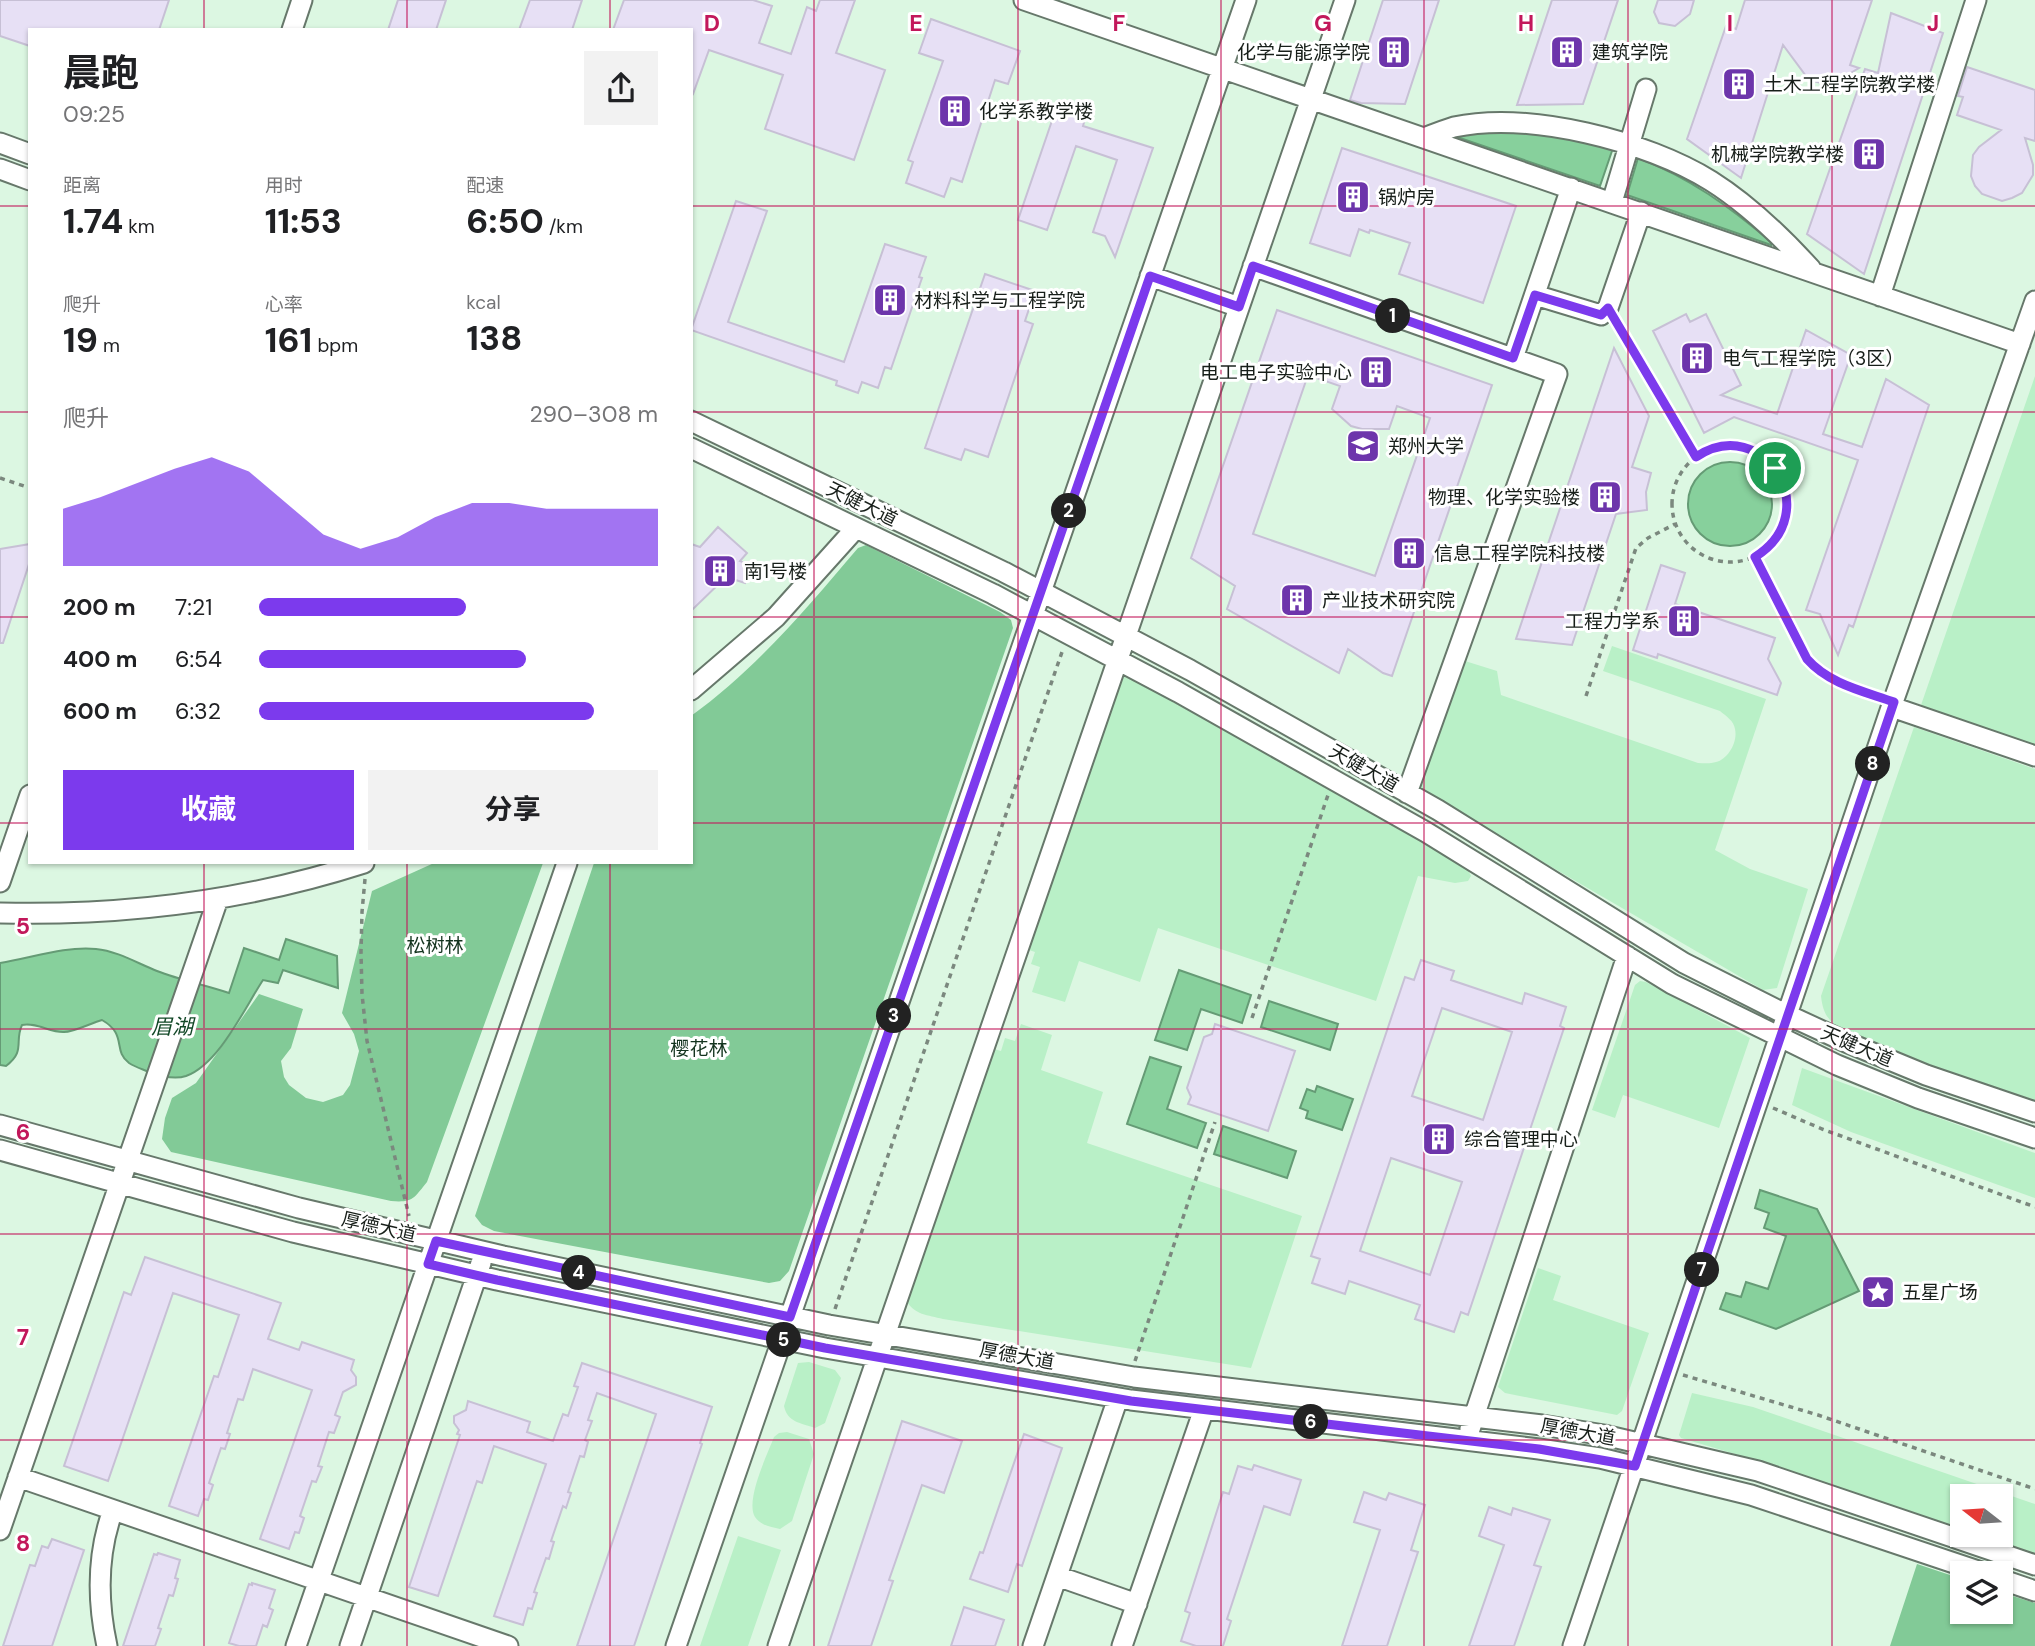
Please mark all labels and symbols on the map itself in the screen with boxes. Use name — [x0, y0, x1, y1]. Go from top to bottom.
text: D — [704, 8, 720, 38]
text: E — [909, 8, 923, 38]
text: F — [1113, 8, 1126, 38]
text: G — [1314, 8, 1332, 38]
text: H — [1518, 8, 1534, 38]
text: I — [1727, 8, 1733, 38]
text: J — [1927, 8, 1939, 38]
building icon: 化学与能源学院 — [1375, 33, 1413, 71]
building icon: 建筑学院 — [1548, 33, 1586, 71]
place label: 化学与能源学院 — [1237, 40, 1370, 65]
place label: 建筑学院 — [1592, 40, 1668, 65]
building icon: 土木工程学院教学楼 — [1720, 65, 1758, 103]
place label: 土木工程学院教学楼 — [1764, 72, 1935, 97]
building icon: 化学系教学楼 — [936, 92, 974, 130]
place label: 化学系教学楼 — [979, 99, 1093, 124]
building icon: 机械学院教学楼 — [1850, 135, 1888, 173]
place label: 机械学院教学楼 — [1711, 142, 1844, 167]
building icon: 锅炉房 — [1334, 178, 1372, 216]
place label: 锅炉房 — [1378, 185, 1435, 210]
building icon: 材料科学与工程学院 — [871, 281, 909, 319]
place label: 材料科学与工程学院 — [914, 288, 1085, 313]
pin: 1 — [1376, 298, 1410, 334]
building icon: 电气工程学院（3区） — [1678, 339, 1716, 377]
place label: 电气工程学院（3区） — [1722, 346, 1904, 371]
building icon: 电工电子实验中心 — [1357, 353, 1395, 391]
place label: 电工电子实验中心 — [1200, 360, 1352, 385]
school or university icon: 郑州大学 — [1344, 427, 1382, 465]
place label: 郑州大学 — [1388, 434, 1464, 459]
pin — [1745, 438, 1805, 498]
street label: 天健大道 — [822, 476, 902, 532]
building icon: 物理、化学实验楼 — [1586, 478, 1624, 516]
place label: 物理、化学实验楼 — [1428, 485, 1580, 510]
pin: 2 — [1052, 494, 1086, 528]
building icon: 信息工程学院科技楼 — [1390, 534, 1428, 572]
place label: 信息工程学院科技楼 — [1434, 541, 1605, 566]
building icon: 南1号楼 — [701, 552, 739, 590]
place label: 南1号楼 — [744, 559, 807, 584]
building icon: 产业技术研究院 — [1278, 581, 1316, 619]
place label: 产业技术研究院 — [1322, 588, 1455, 613]
building icon: 工程力学系 — [1665, 602, 1703, 640]
place label: 工程力学系 — [1565, 609, 1660, 634]
street label: 天健大道 — [1325, 738, 1403, 798]
pin: 8 — [1856, 746, 1890, 782]
text: 5 — [16, 911, 30, 941]
park label: 松树林 — [406, 933, 464, 958]
pin: 3 — [876, 998, 912, 1034]
water label: 眉湖 — [151, 1013, 196, 1041]
street label: 天健大道 — [1817, 1020, 1897, 1072]
park label: 樱花林 — [670, 1036, 728, 1061]
text: 6 — [16, 1117, 30, 1147]
building icon: 综合管理中心 — [1420, 1120, 1458, 1158]
place label: 综合管理中心 — [1464, 1127, 1578, 1152]
street label: 厚德大道 — [339, 1206, 419, 1248]
pin: 7 — [1684, 1252, 1720, 1288]
pin: 4 — [562, 1256, 596, 1290]
place icon: 五星广场 — [1859, 1273, 1897, 1311]
place label: 五星广场 — [1902, 1280, 1978, 1305]
text: 7 — [17, 1322, 29, 1352]
pin: 5 — [766, 1322, 802, 1358]
street label: 厚德大道 — [977, 1337, 1057, 1375]
pin: 6 — [1294, 1404, 1328, 1440]
street label: 厚德大道 — [1538, 1413, 1618, 1451]
north arrow — [1950, 1484, 2012, 1547]
text: 8 — [16, 1528, 30, 1558]

